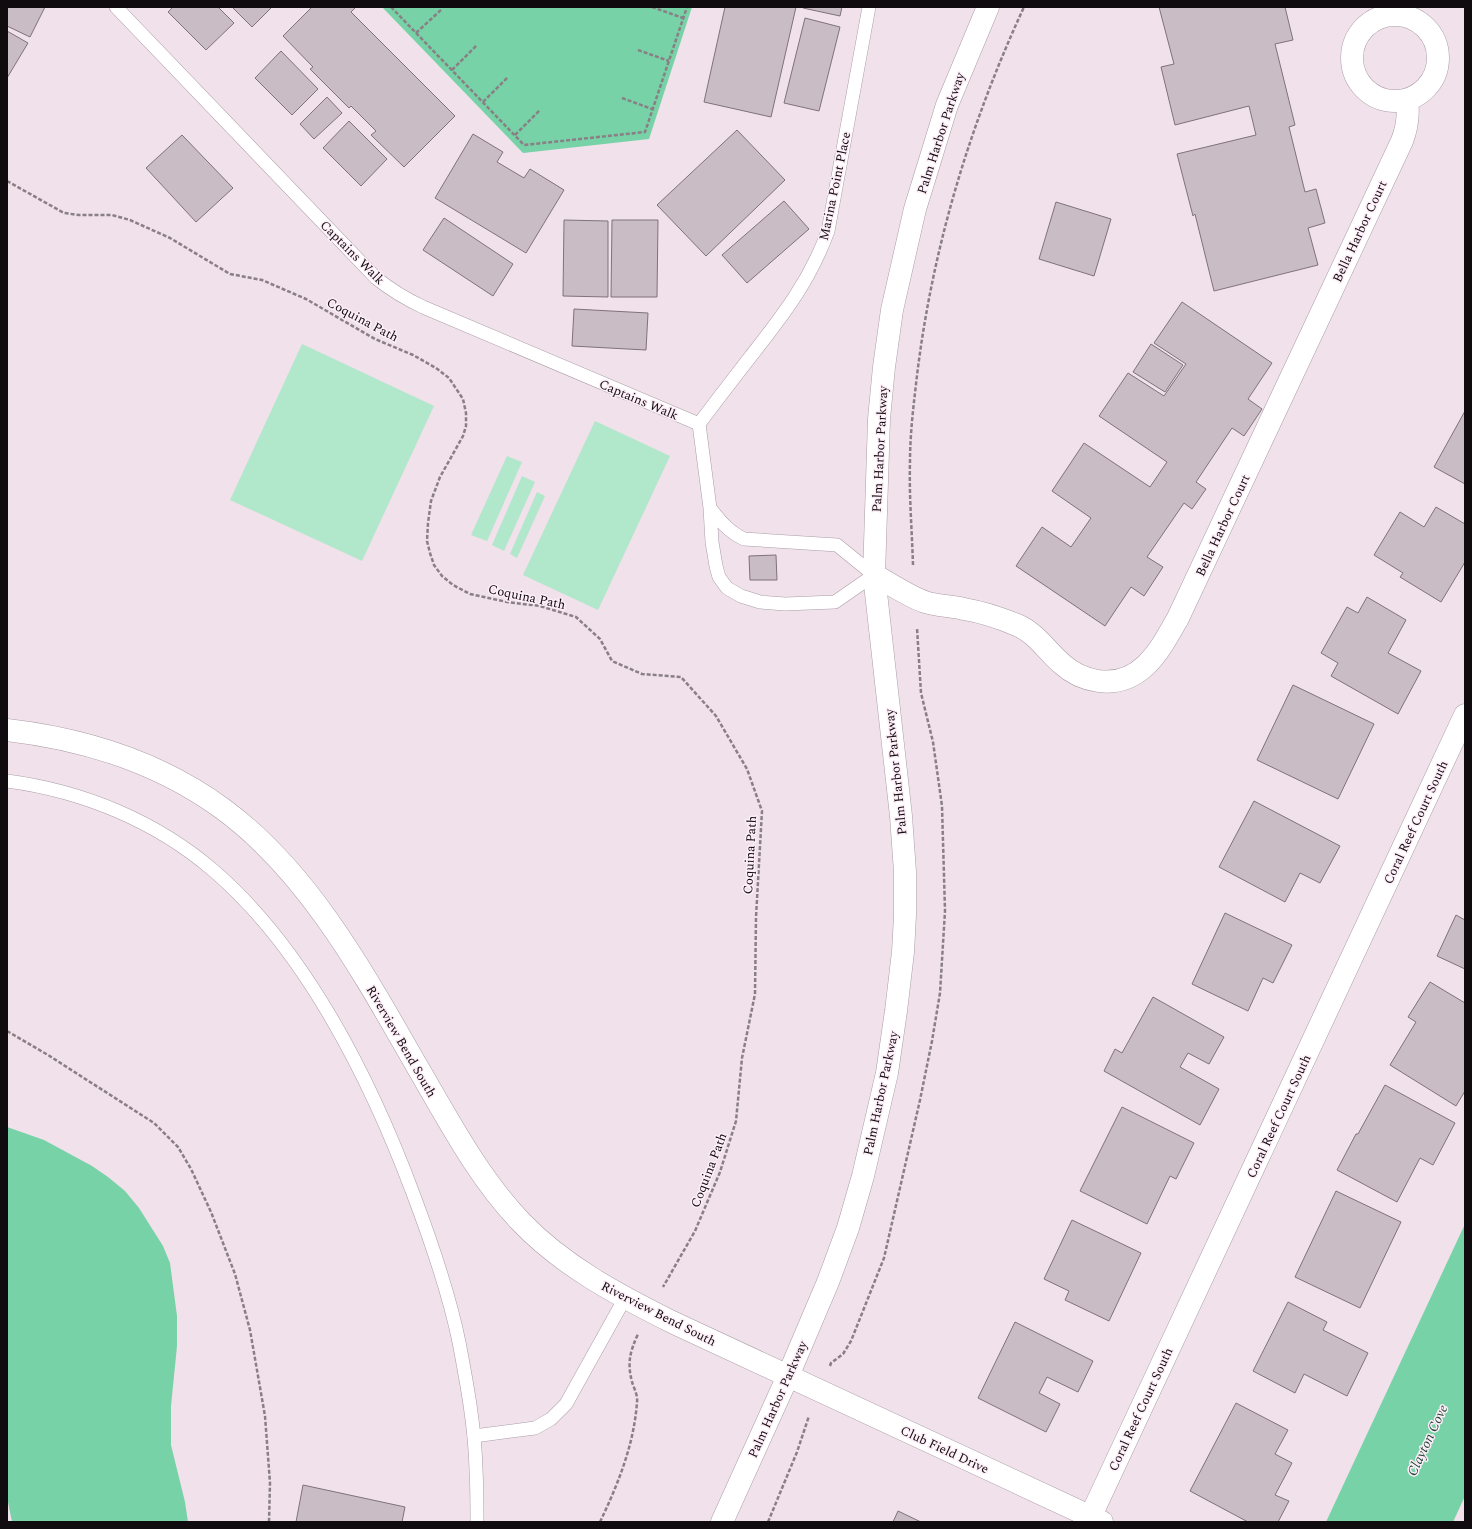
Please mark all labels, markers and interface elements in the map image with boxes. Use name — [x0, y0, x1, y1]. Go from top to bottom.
street label: Palm Harbor Parkway — [912, 69, 970, 197]
street label: Marina Point Place — [814, 130, 856, 242]
street label: Bella Harbor Court — [1327, 177, 1392, 286]
street label: Captains Walk — [315, 216, 389, 290]
street label: Coquina Path — [323, 293, 402, 347]
street label: Captains Walk — [596, 374, 681, 426]
street label: Palm Harbor Parkway — [867, 385, 893, 513]
street label: Bella Harbor Court — [1190, 471, 1255, 580]
street label: Coquina Path — [486, 579, 568, 615]
street label: Palm Harbor Parkway — [879, 707, 913, 836]
street label: Coral Reef Court South — [1378, 757, 1454, 888]
street label: Coquina Path — [738, 815, 762, 895]
street label: Riverview Bend South — [361, 982, 442, 1102]
street label: Palm Harbor Parkway — [858, 1029, 904, 1157]
street label: Coral Reef Court South — [1241, 1051, 1317, 1182]
street label: Coquina Path — [685, 1130, 733, 1211]
street label: Riverview Bend South — [598, 1276, 720, 1352]
street label: Palm Harbor Parkway — [743, 1337, 813, 1461]
street label: Coral Reef Court South — [1103, 1344, 1179, 1475]
water label: Clayton Cove — [1402, 1401, 1453, 1479]
street label: Club Field Drive — [897, 1421, 992, 1479]

